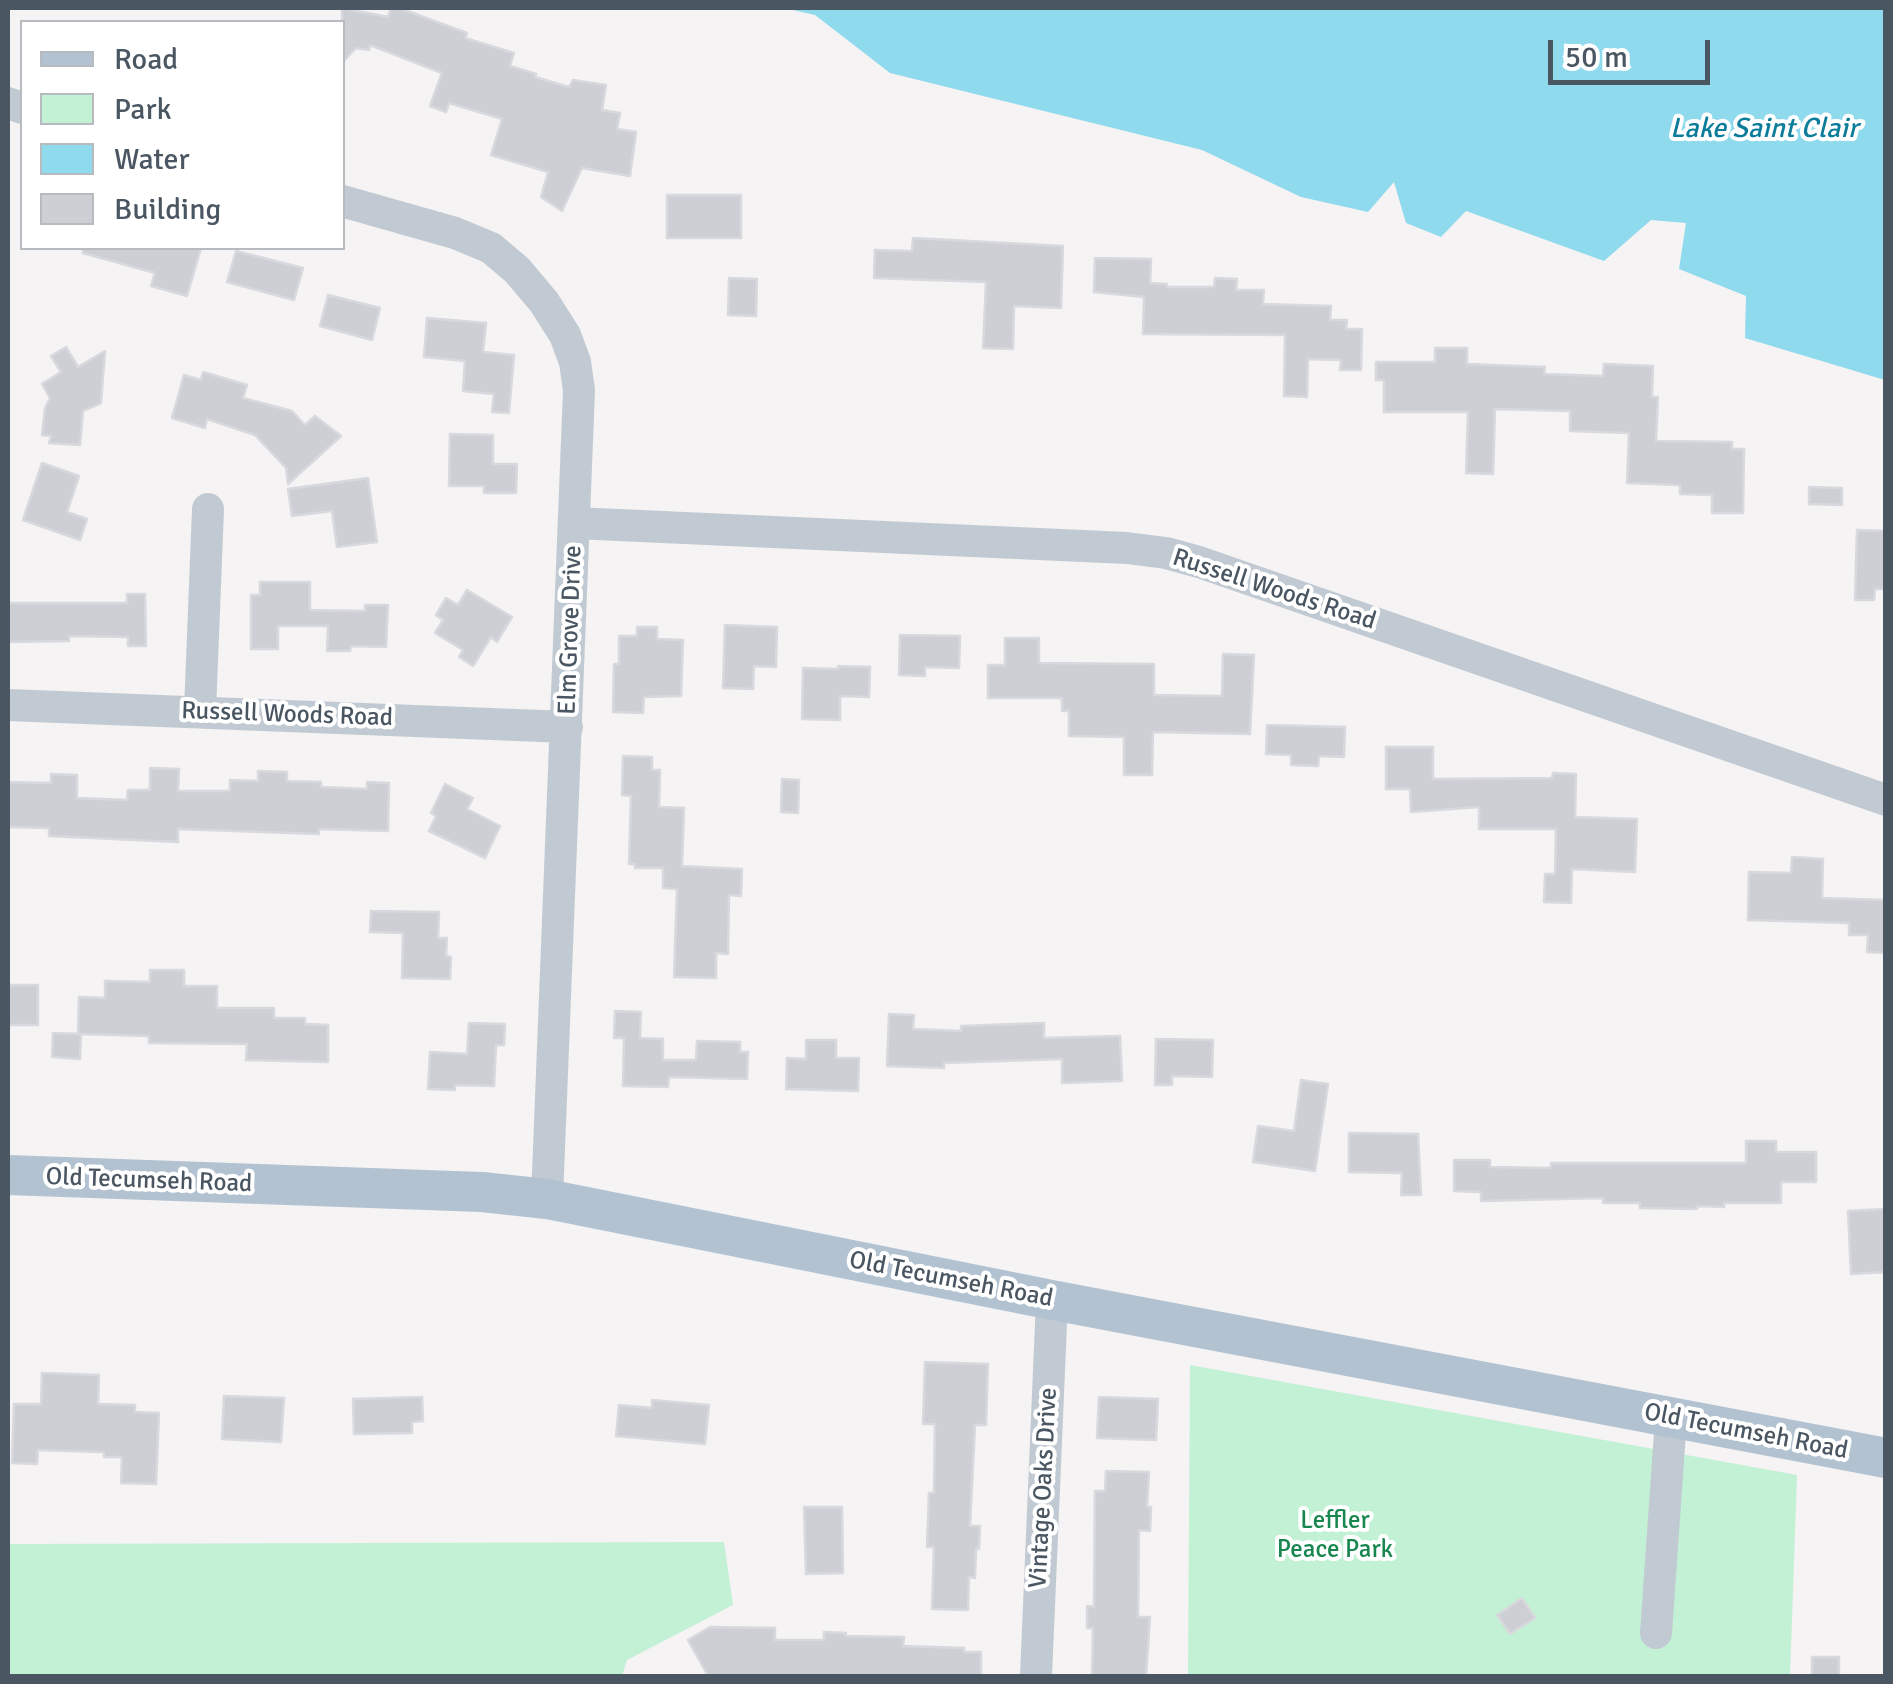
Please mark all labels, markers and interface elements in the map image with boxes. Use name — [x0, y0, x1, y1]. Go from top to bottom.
legend — [20, 20, 345, 250]
scale bar — [1553, 20, 1716, 82]
text: 50 m — [1565, 39, 1628, 76]
text: Road — [114, 41, 178, 78]
text: Park — [114, 91, 172, 128]
water label: Lake Saint Clair — [1670, 113, 1858, 147]
text: Water — [114, 141, 190, 178]
text: Building — [114, 191, 221, 228]
street label: Russell Woods Road — [1169, 543, 1379, 637]
street label: Elm Grove Drive — [553, 545, 589, 715]
street label: Russell Woods Road — [181, 696, 393, 734]
street label: Old Tecumseh Road — [45, 1162, 253, 1200]
street label: Old Tecumseh Road — [847, 1246, 1055, 1314]
street label: Vintage Oaks Drive — [1024, 1387, 1064, 1589]
street label: Old Tecumseh Road — [1642, 1398, 1850, 1466]
park label: Leffler Peace Park — [1277, 1506, 1393, 1565]

